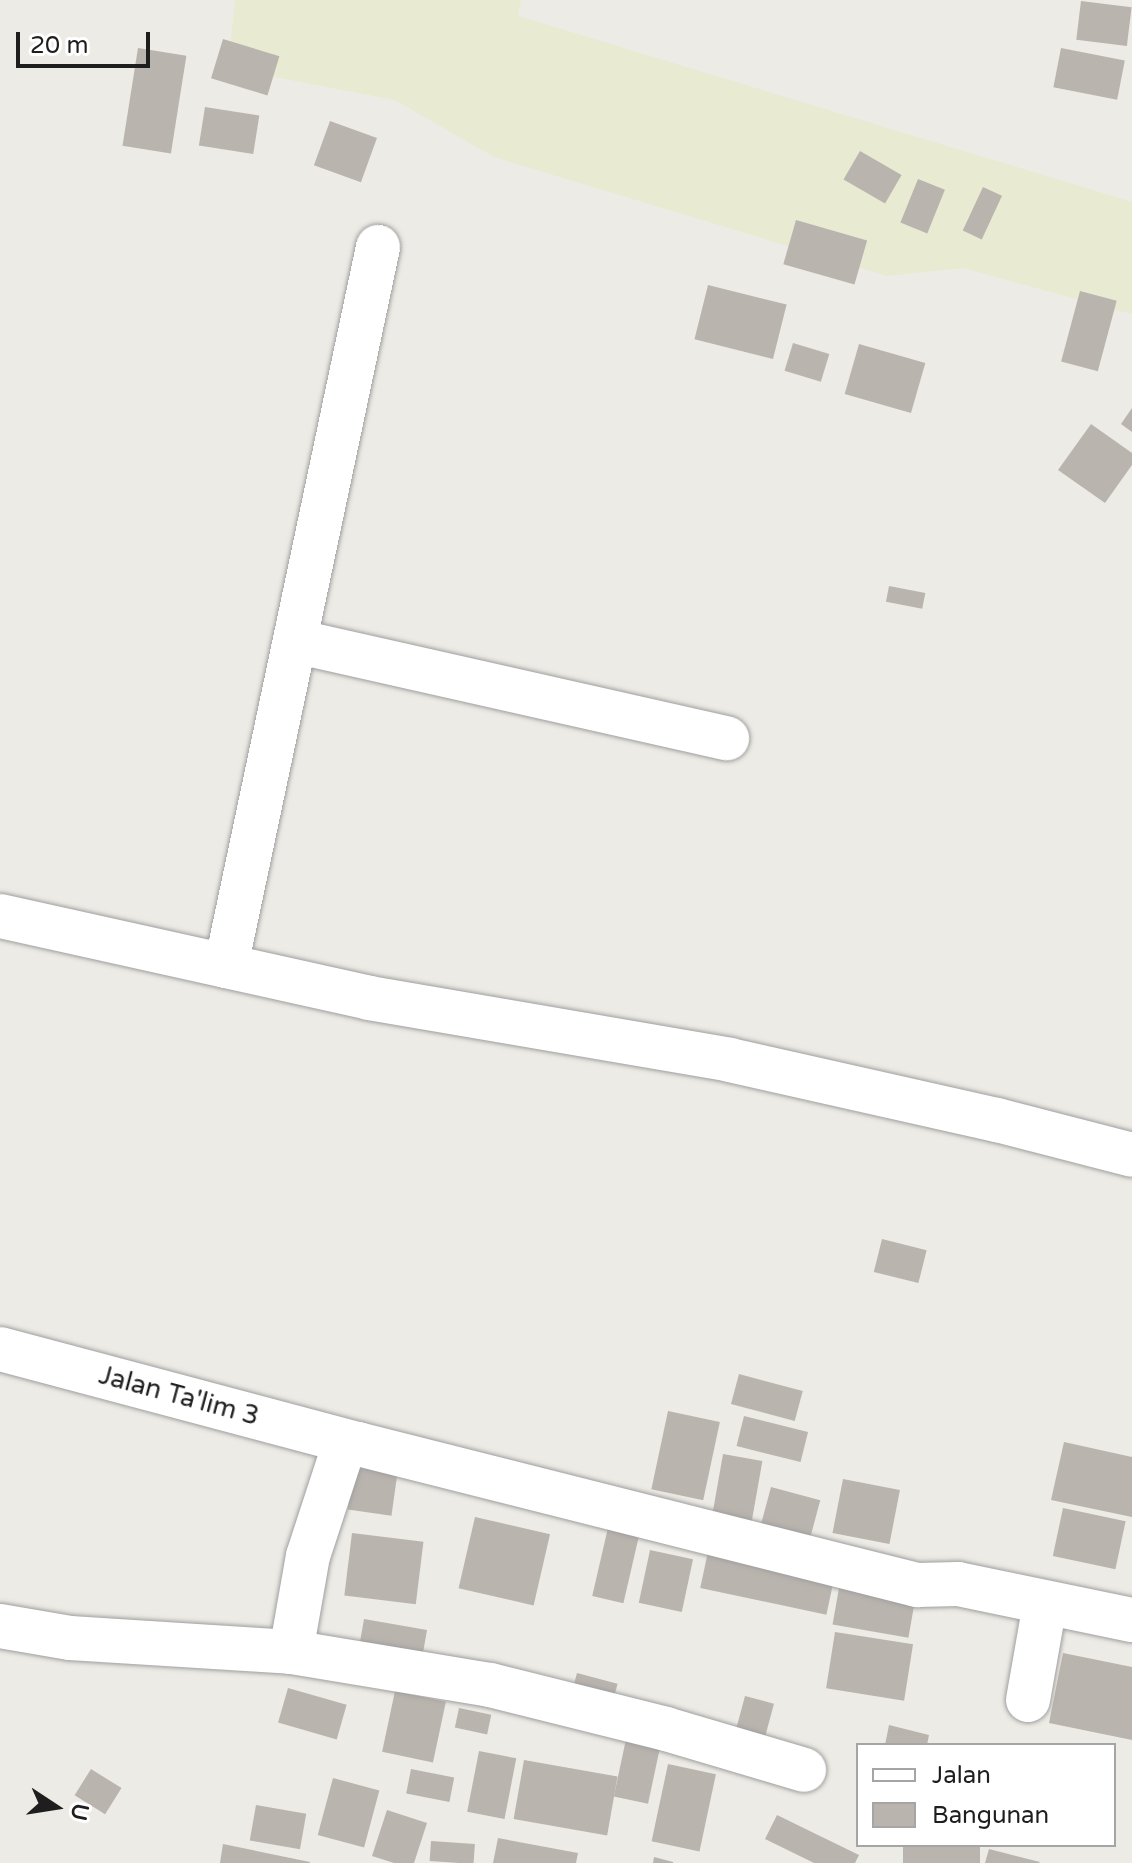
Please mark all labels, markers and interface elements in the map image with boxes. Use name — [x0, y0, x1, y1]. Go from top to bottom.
scale bar — [20, 16, 154, 66]
text: 20 m — [30, 31, 88, 60]
street label: Jalan Ta'lim 3 — [96, 1360, 262, 1432]
legend — [856, 1743, 1116, 1847]
text: Jalan — [932, 1761, 991, 1790]
north arrow — [16, 1767, 96, 1847]
text: U — [65, 1801, 94, 1823]
text: Bangunan — [932, 1801, 1049, 1830]

